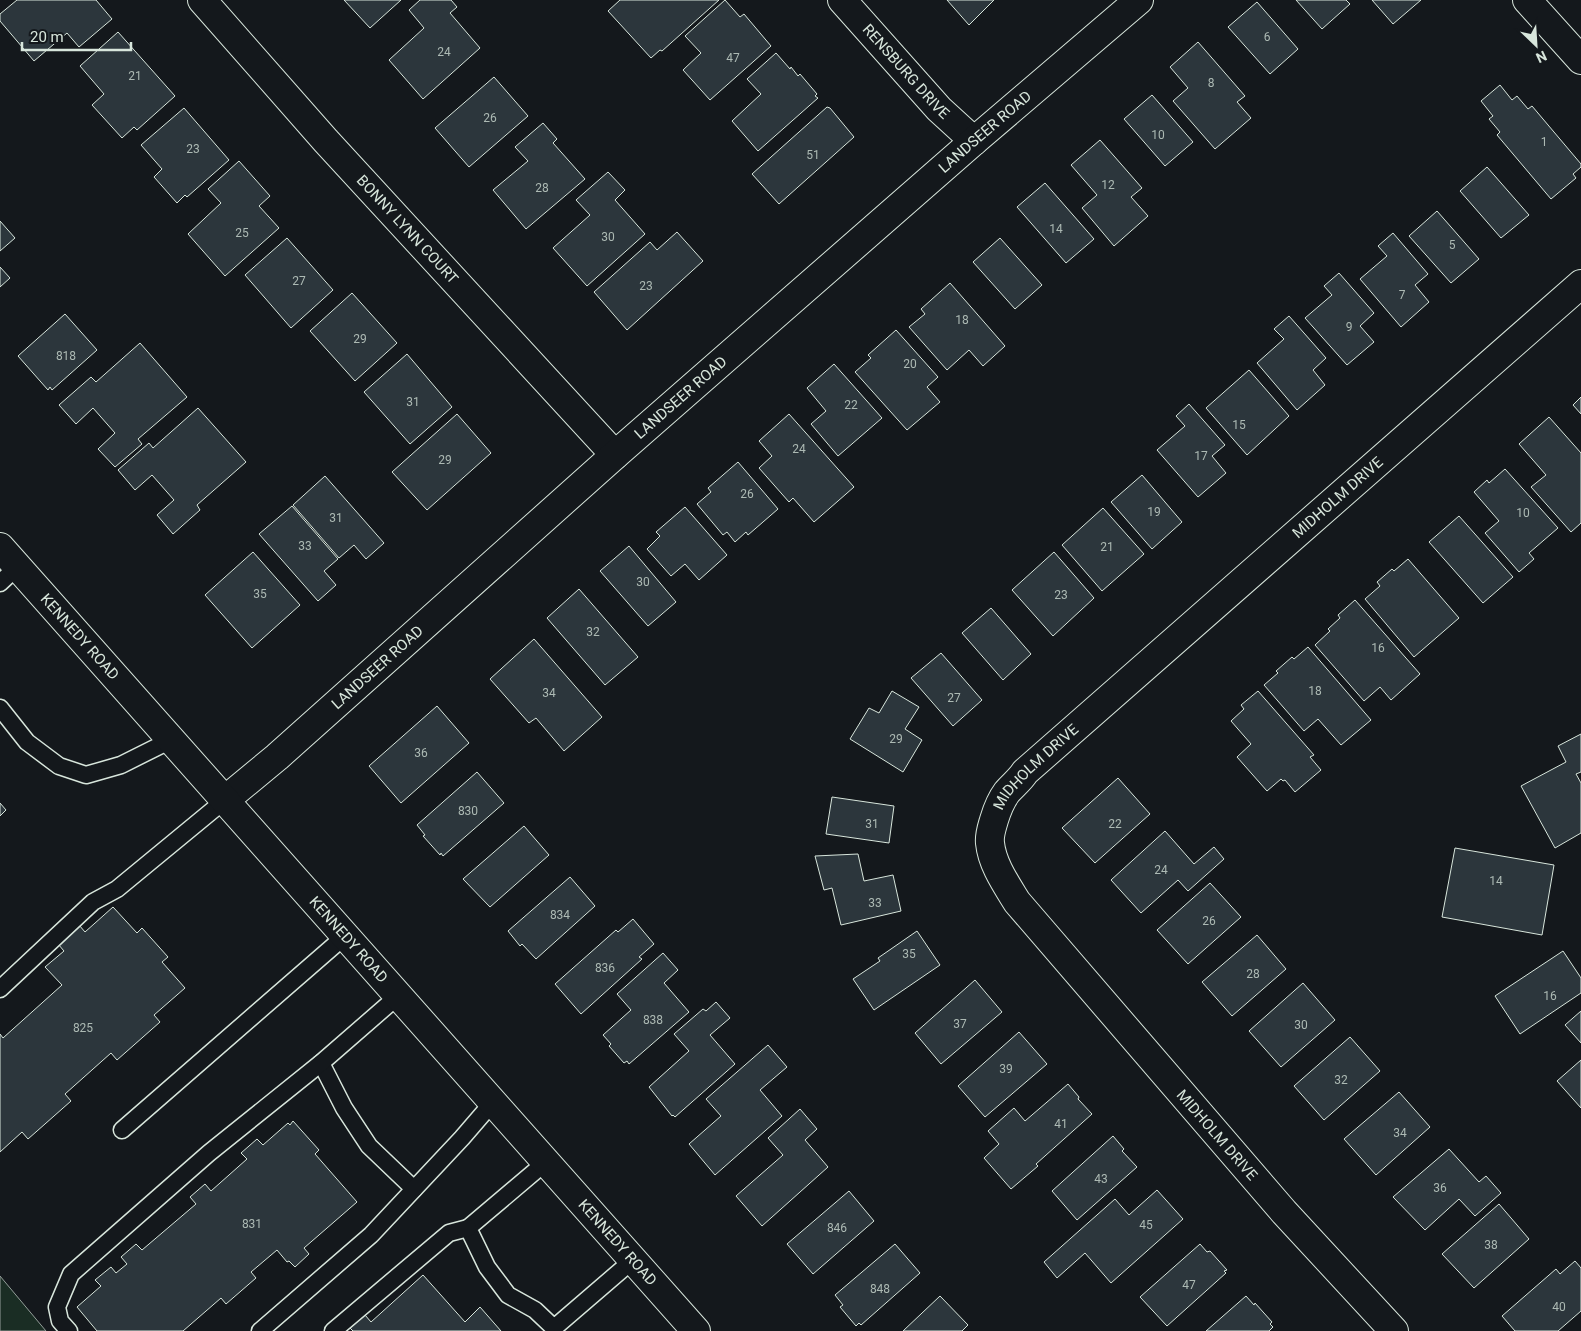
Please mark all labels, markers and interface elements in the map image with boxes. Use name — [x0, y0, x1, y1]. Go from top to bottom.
scale bar — [22, 20, 131, 52]
north arrow — [1511, 20, 1561, 70]
street label: RENSBURG DRIVE — [859, 21, 953, 123]
text: 20 m — [30, 28, 64, 46]
house number: 6 — [1264, 30, 1271, 44]
house number: 24 — [437, 45, 451, 59]
text: N — [1534, 47, 1549, 66]
house number: 47 — [726, 51, 740, 65]
house number: 21 — [128, 69, 142, 83]
house number: 8 — [1208, 76, 1215, 90]
street label: LANDSEER ROAD — [935, 87, 1035, 177]
house number: 26 — [483, 111, 497, 125]
house number: 10 — [1151, 128, 1165, 142]
house number: 1 — [1541, 135, 1547, 149]
house number: 23 — [186, 142, 200, 156]
house number: 51 — [806, 148, 820, 162]
street label: BONNY LYNN COURT — [353, 171, 462, 288]
house number: 12 — [1101, 178, 1115, 192]
house number: 28 — [535, 181, 549, 195]
house number: 14 — [1049, 222, 1063, 236]
house number: 25 — [235, 226, 249, 240]
house number: 30 — [601, 230, 615, 244]
house number: 5 — [1449, 238, 1456, 252]
house number: 27 — [292, 274, 306, 288]
house number: 23 — [639, 279, 653, 293]
house number: 7 — [1399, 288, 1406, 302]
house number: 18 — [955, 313, 969, 327]
house number: 9 — [1346, 320, 1352, 334]
house number: 29 — [353, 332, 367, 346]
house number: 818 — [56, 349, 76, 363]
street label: LANDSEER ROAD — [631, 352, 730, 443]
house number: 20 — [903, 357, 917, 371]
house number: 31 — [406, 395, 420, 409]
house number: 22 — [844, 398, 858, 412]
house number: 15 — [1232, 418, 1246, 432]
house number: 24 — [792, 442, 806, 456]
house number: 17 — [1194, 449, 1208, 463]
house number: 29 — [438, 453, 452, 467]
street label: MIDHOLM DRIVE — [1289, 453, 1387, 542]
house number: 26 — [740, 487, 754, 501]
house number: 19 — [1147, 505, 1161, 519]
house number: 10 — [1516, 506, 1530, 520]
house number: 31 — [329, 511, 343, 525]
house number: 33 — [298, 539, 312, 553]
house number: 21 — [1100, 540, 1114, 554]
house number: 30 — [636, 575, 650, 589]
house number: 35 — [253, 587, 267, 601]
house number: 23 — [1054, 588, 1068, 602]
street label: KENNEDY ROAD — [37, 590, 123, 684]
street label: LANDSEER ROAD — [328, 622, 427, 713]
house number: 32 — [586, 625, 600, 639]
house number: 16 — [1371, 641, 1385, 655]
house number: 18 — [1308, 684, 1322, 698]
house number: 34 — [542, 686, 556, 700]
house number: 27 — [947, 691, 961, 705]
street label: MIDHOLM DRIVE — [990, 720, 1082, 813]
house number: 29 — [889, 732, 903, 746]
house number: 36 — [414, 746, 428, 760]
house number: 830 — [458, 804, 478, 818]
house number: 31 — [865, 817, 879, 831]
house number: 22 — [1108, 817, 1122, 831]
house number: 24 — [1154, 863, 1168, 877]
house number: 14 — [1489, 874, 1503, 888]
street label: KENNEDY ROAD — [306, 893, 392, 986]
house number: 33 — [868, 896, 882, 910]
house number: 834 — [550, 908, 570, 922]
house number: 26 — [1202, 914, 1216, 928]
house number: 35 — [902, 947, 916, 961]
house number: 836 — [595, 961, 615, 975]
house number: 28 — [1246, 967, 1260, 981]
house number: 16 — [1543, 989, 1557, 1003]
house number: 838 — [643, 1013, 663, 1027]
house number: 37 — [953, 1017, 967, 1031]
house number: 30 — [1294, 1018, 1308, 1032]
house number: 825 — [73, 1021, 93, 1035]
house number: 39 — [999, 1062, 1013, 1076]
house number: 32 — [1334, 1073, 1348, 1087]
street label: MIDHOLM DRIVE — [1173, 1086, 1262, 1184]
house number: 41 — [1054, 1117, 1068, 1131]
house number: 34 — [1393, 1126, 1407, 1140]
house number: 43 — [1094, 1172, 1108, 1186]
house number: 36 — [1433, 1181, 1447, 1195]
street label: KENNEDY ROAD — [574, 1196, 660, 1289]
house number: 831 — [242, 1217, 262, 1231]
house number: 45 — [1139, 1218, 1153, 1232]
house number: 846 — [827, 1221, 847, 1235]
house number: 38 — [1484, 1238, 1498, 1252]
house number: 47 — [1182, 1278, 1196, 1292]
house number: 848 — [870, 1282, 890, 1296]
house number: 40 — [1552, 1300, 1566, 1314]

